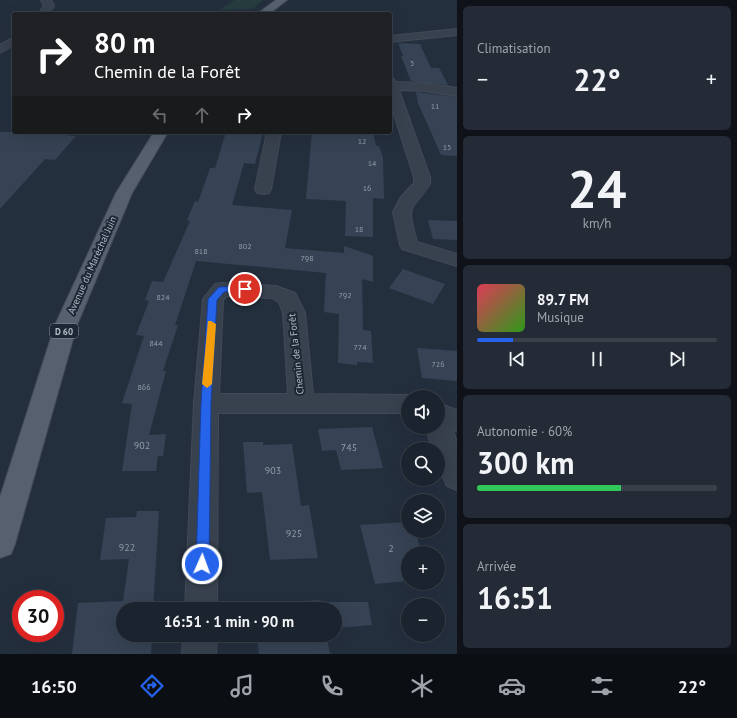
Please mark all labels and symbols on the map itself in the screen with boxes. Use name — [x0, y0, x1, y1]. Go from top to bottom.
house number: 3 — [410, 58, 414, 68]
house number: 11 — [431, 101, 439, 111]
house number: 12 — [358, 136, 366, 146]
house number: 15 — [443, 142, 451, 152]
house number: 14 — [368, 158, 377, 168]
house number: 16 — [363, 183, 371, 193]
street label: Avenue du Maréchal Juin — [65, 214, 119, 316]
house number: 18 — [355, 224, 363, 234]
house number: 802 — [238, 241, 252, 251]
house number: 818 — [194, 246, 208, 256]
house number: 798 — [300, 253, 314, 263]
pin — [228, 272, 262, 306]
house number: 792 — [338, 290, 352, 300]
house number: 824 — [156, 292, 170, 302]
street label: Chemin de la Forêt — [285, 312, 307, 395]
road number: D 60 — [50, 324, 78, 338]
house number: 844 — [149, 338, 163, 348]
house number: 774 — [353, 342, 367, 352]
house number: 726 — [431, 359, 445, 369]
house number: 866 — [137, 382, 151, 392]
house number: 902 — [134, 439, 150, 452]
house number: 745 — [341, 441, 357, 454]
house number: 903 — [265, 464, 281, 477]
house number: 925 — [286, 527, 302, 540]
house number: 922 — [119, 541, 135, 554]
house number: 2 — [388, 542, 394, 555]
position arrow — [181, 543, 223, 585]
speed limit sign: 30 — [12, 590, 64, 642]

